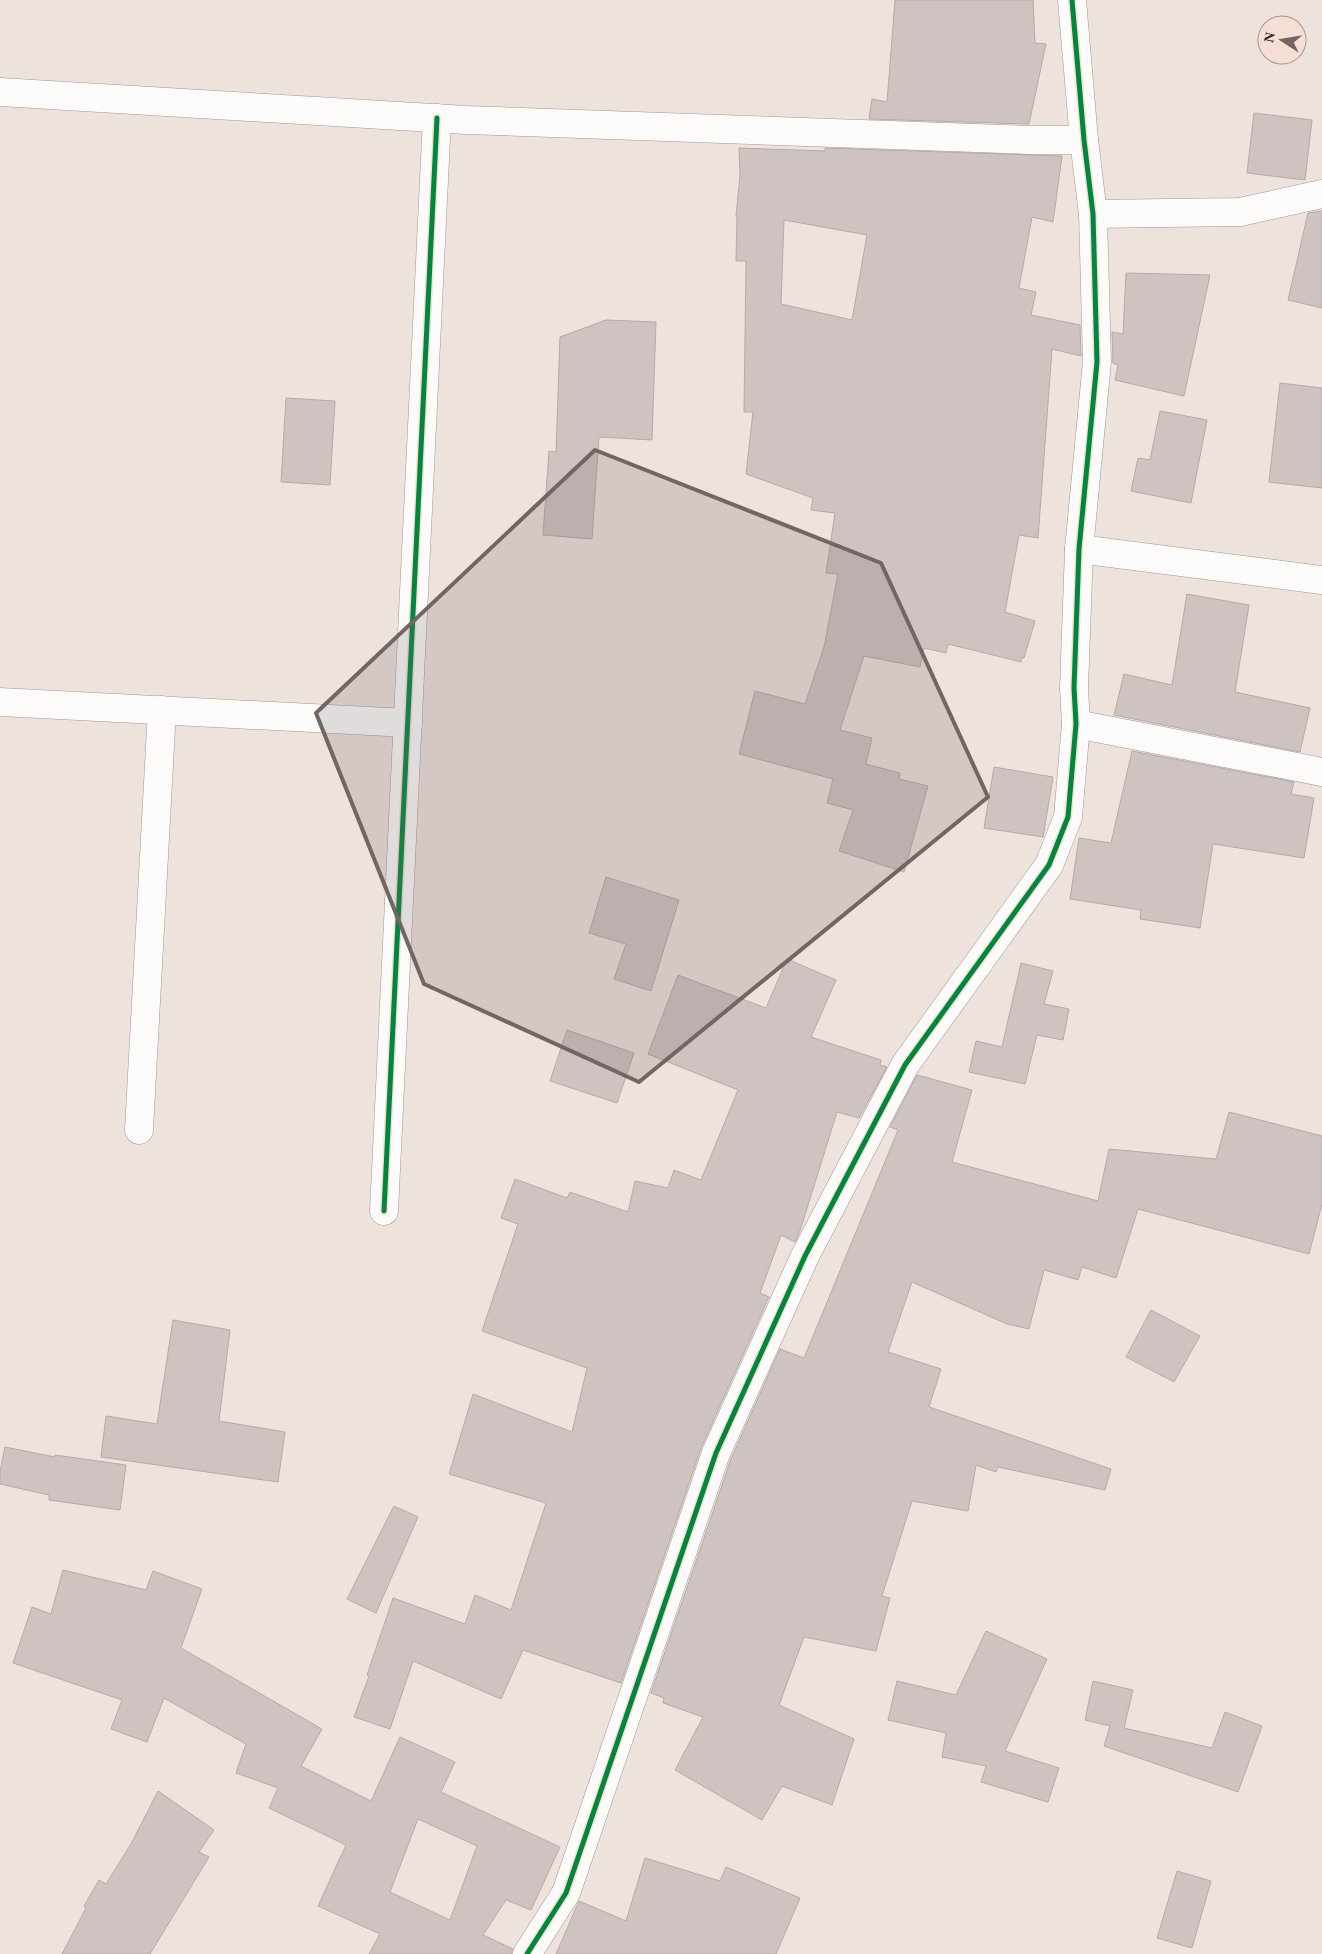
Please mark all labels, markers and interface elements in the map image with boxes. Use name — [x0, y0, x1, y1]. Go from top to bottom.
north arrow — [1257, 15, 1307, 65]
text: N — [1261, 31, 1278, 44]

